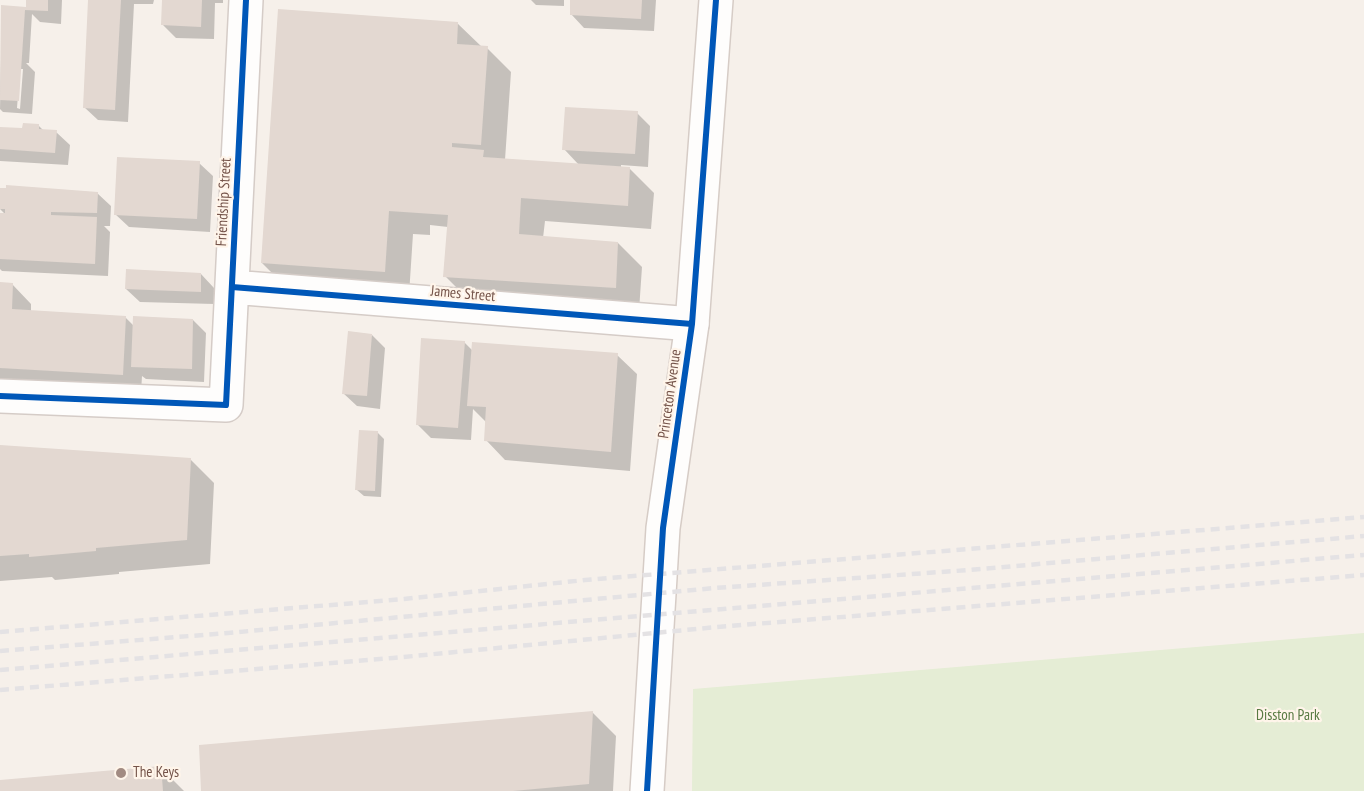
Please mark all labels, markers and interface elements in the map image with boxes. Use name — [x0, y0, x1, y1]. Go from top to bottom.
street label: Friendship Street — [213, 157, 235, 247]
street label: James Street — [430, 282, 496, 306]
street label: Princeton Avenue — [655, 348, 685, 440]
park label: Disston Park — [1256, 707, 1320, 725]
place label: The Keys — [133, 764, 179, 782]
marker: The Keys — [114, 766, 128, 780]

